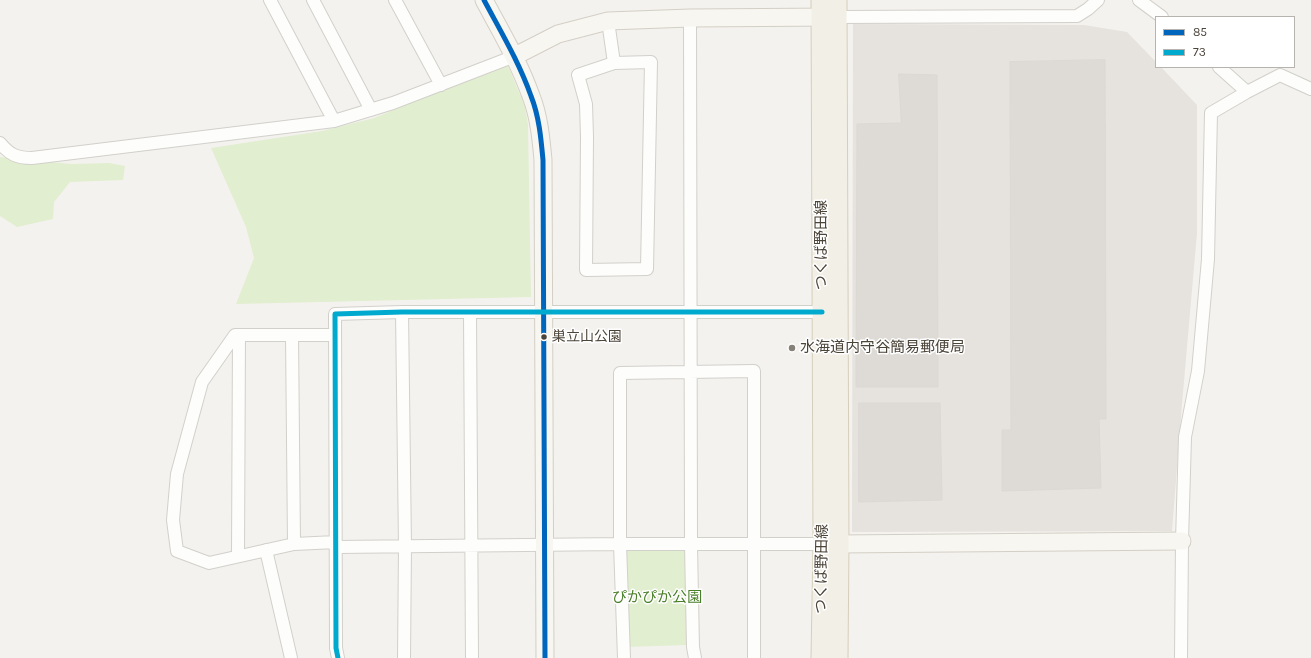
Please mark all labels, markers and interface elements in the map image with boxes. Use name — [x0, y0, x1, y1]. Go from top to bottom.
legend — [1155, 16, 1295, 68]
text: 85 — [1193, 25, 1207, 39]
text: 73 — [1193, 45, 1206, 59]
street label: つくば野田線 — [813, 200, 831, 290]
place label: 巣立山公園 — [552, 329, 622, 345]
marker: 巣立山公園 — [539, 332, 549, 342]
place label: 水海道内守谷簡易郵便局 — [800, 339, 965, 357]
marker: 水海道内守谷簡易郵便局 — [787, 343, 797, 353]
street label: つくば野田線 — [812, 524, 832, 614]
park label: ぴかぴか公園 — [612, 589, 702, 607]

